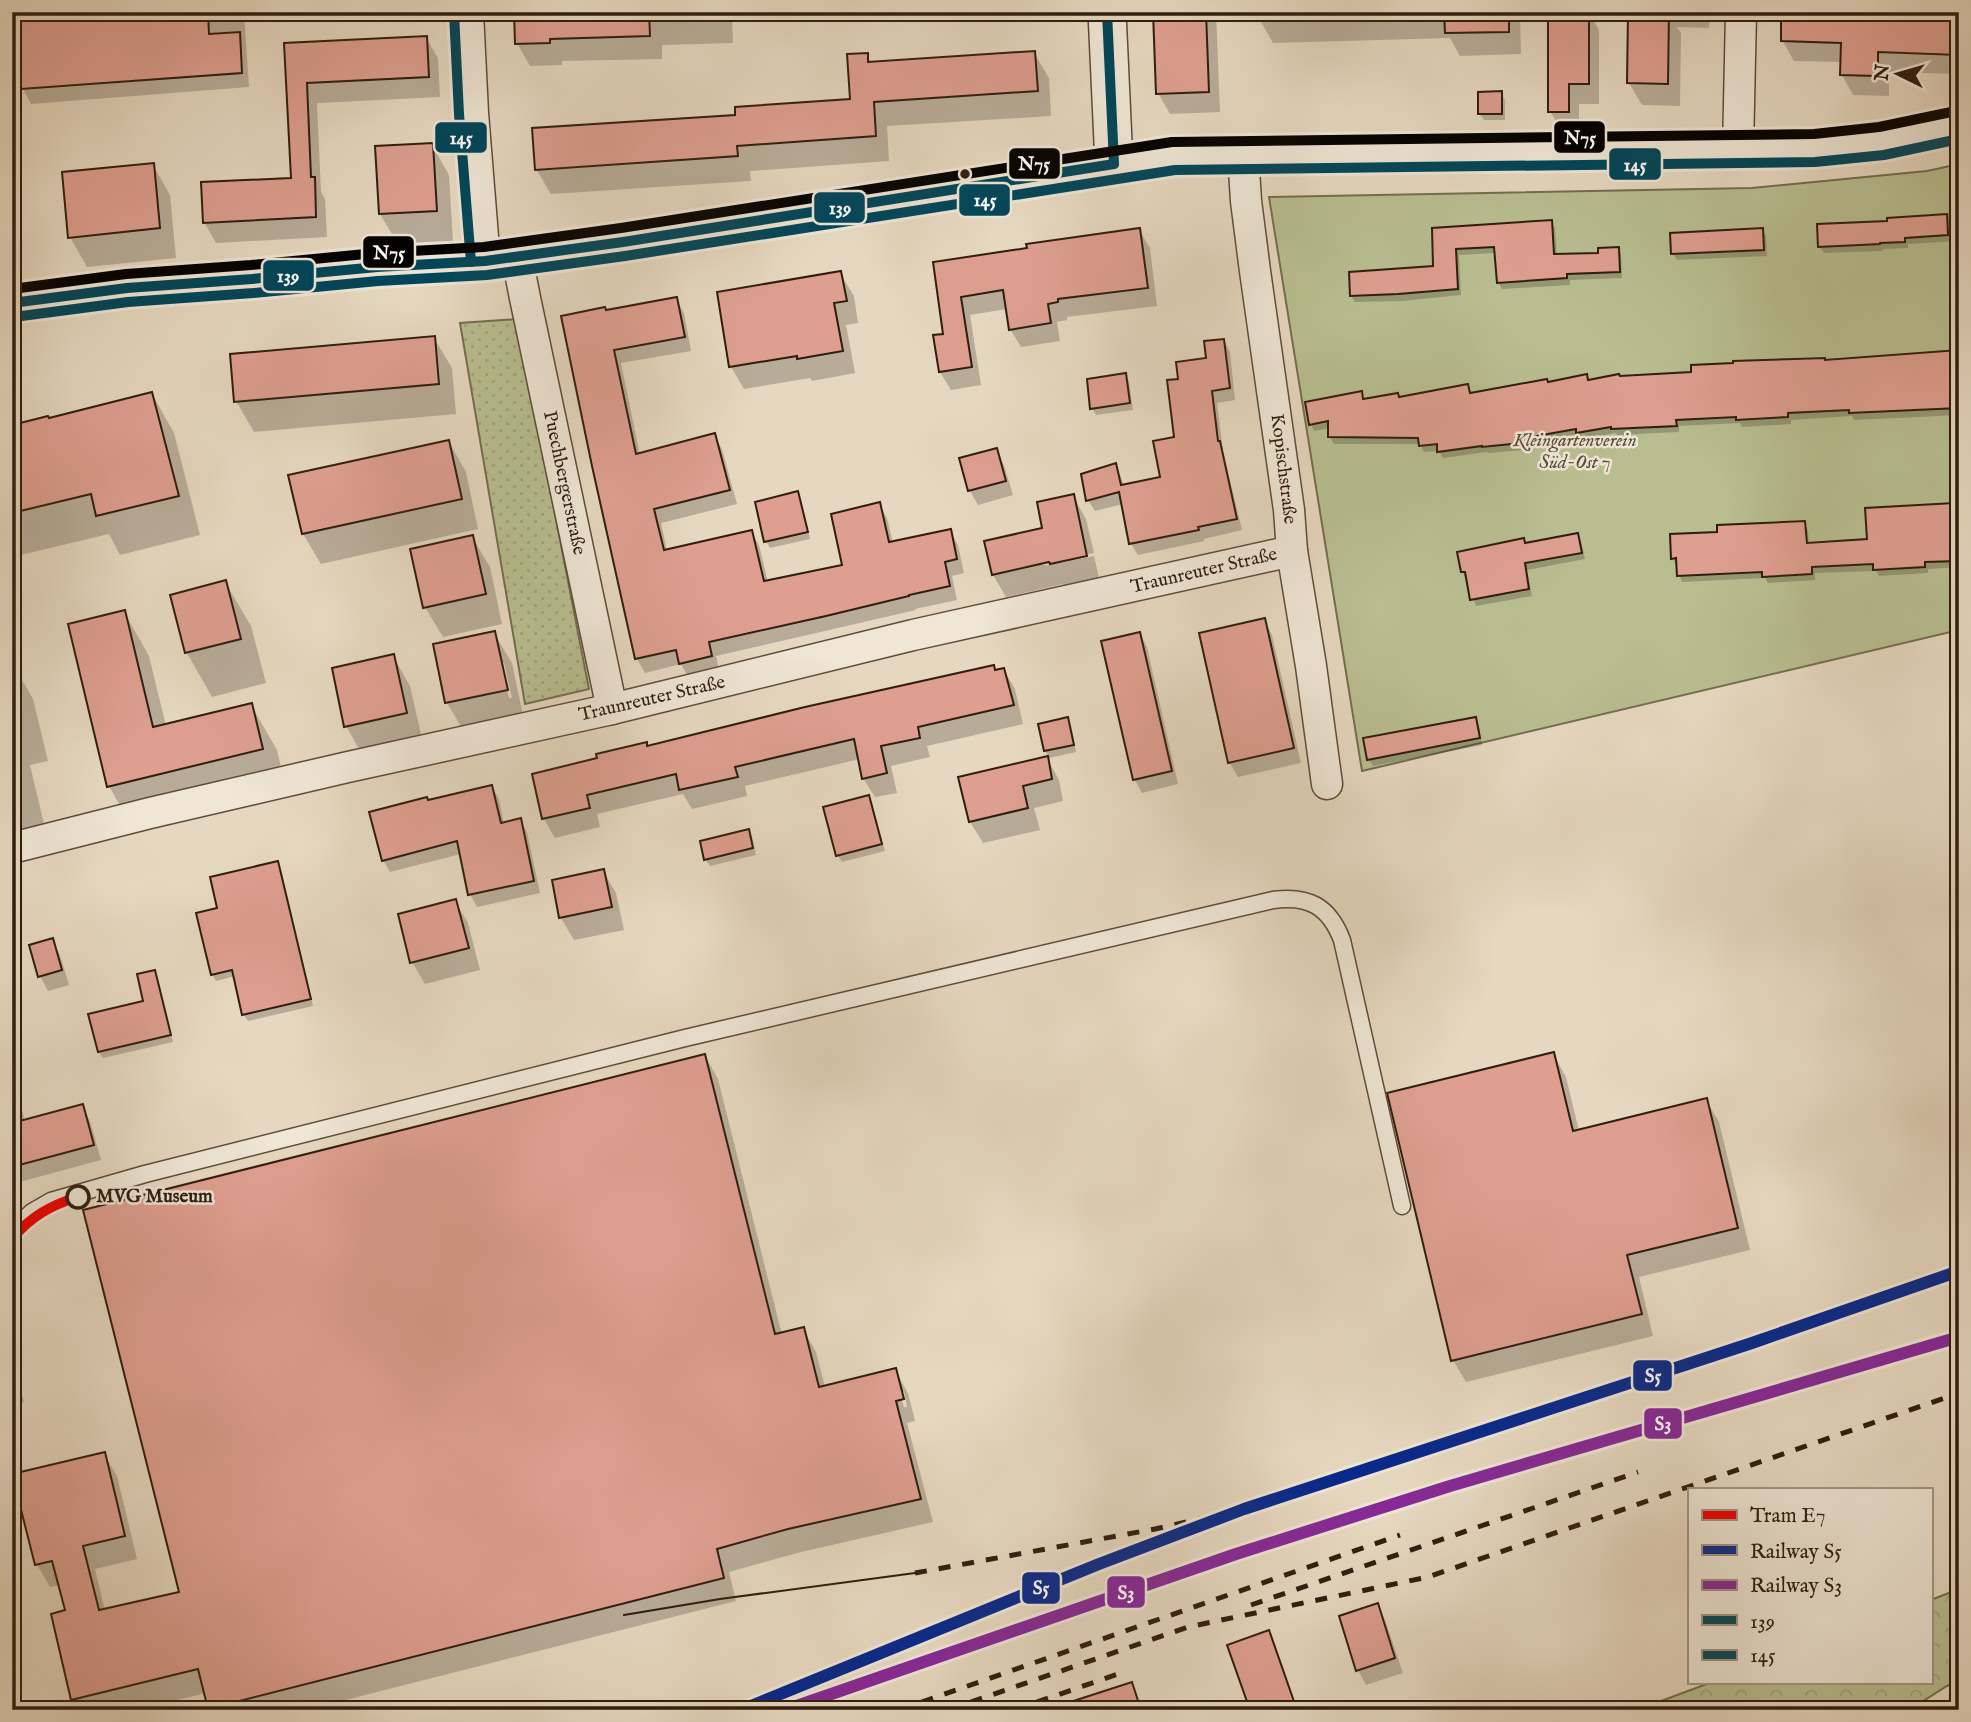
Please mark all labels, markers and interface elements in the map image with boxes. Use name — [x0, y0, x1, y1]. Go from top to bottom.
north arrow — [1862, 38, 1932, 108]
text: N — [1870, 63, 1896, 83]
line badge: N75 — [1553, 120, 1606, 154]
line badge: 145 — [434, 121, 488, 154]
text: 145 — [449, 127, 473, 151]
text: N75 — [1563, 127, 1596, 151]
line badge: N75 — [1008, 147, 1061, 180]
line badge: 145 — [1608, 147, 1662, 181]
text: N75 — [1017, 153, 1050, 177]
text: 145 — [1623, 154, 1647, 178]
unlabelled marker — [958, 167, 972, 181]
line badge: 145 — [958, 183, 1011, 217]
text: 145 — [973, 189, 997, 213]
line badge: 139 — [813, 191, 866, 224]
text: 139 — [829, 197, 851, 221]
line badge: N75 — [362, 235, 415, 269]
text: N75 — [372, 242, 405, 266]
line badge: 139 — [262, 259, 315, 292]
text: 139 — [277, 265, 299, 289]
street label: Puechbergerstraße — [537, 409, 591, 557]
street label: Kopischstraße — [1264, 412, 1302, 526]
park label: Kleingartenverein Süd-Ost 7 — [1512, 429, 1637, 475]
street label: Traunreuter Straße — [1128, 542, 1280, 600]
street label: Traunreuter Straße — [576, 670, 728, 728]
marker: MVG Museum — [66, 1185, 90, 1209]
place label: MVG Museum — [96, 1185, 213, 1209]
line badge: S5 — [1632, 1359, 1673, 1392]
text: S5 — [1645, 1365, 1661, 1389]
line badge: S3 — [1643, 1407, 1683, 1440]
text: S3 — [1655, 1413, 1671, 1437]
legend — [1688, 1488, 1932, 1684]
text: Tram E7 — [1750, 1503, 1826, 1530]
text: Railway S5 — [1750, 1539, 1842, 1566]
line badge: S5 — [1021, 1571, 1061, 1605]
text: Railway S3 — [1750, 1573, 1842, 1600]
line badge: S3 — [1106, 1575, 1146, 1609]
text: S5 — [1033, 1577, 1049, 1601]
text: S3 — [1118, 1582, 1134, 1606]
text: 139 — [1750, 1609, 1775, 1636]
text: 145 — [1750, 1643, 1776, 1670]

